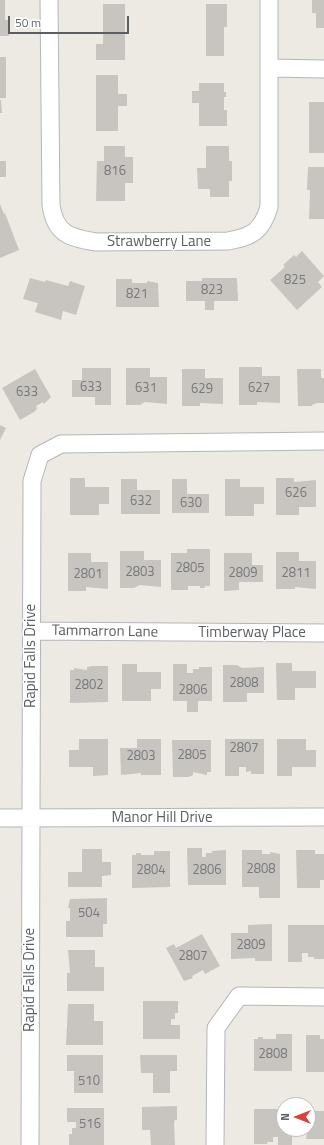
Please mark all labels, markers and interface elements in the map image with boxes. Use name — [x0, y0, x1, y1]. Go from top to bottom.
scale bar — [10, 8, 131, 34]
text: 50 m — [15, 13, 41, 32]
house number: 816 — [104, 164, 126, 180]
street label: Strawberry Lane — [107, 233, 211, 251]
house number: 825 — [284, 273, 306, 289]
house number: 823 — [201, 283, 223, 299]
house number: 821 — [126, 287, 148, 303]
house number: 633 — [80, 380, 102, 396]
house number: 631 — [135, 381, 157, 397]
house number: 627 — [248, 381, 270, 397]
house number: 629 — [191, 382, 213, 398]
house number: 633 — [16, 385, 38, 401]
house number: 626 — [285, 486, 307, 502]
house number: 632 — [130, 494, 152, 510]
house number: 630 — [180, 496, 202, 512]
house number: 2805 — [175, 561, 205, 577]
house number: 2803 — [125, 565, 155, 581]
house number: 2809 — [228, 566, 258, 582]
house number: 2811 — [281, 566, 311, 582]
house number: 2801 — [73, 567, 103, 583]
street label: Rapid Falls Drive — [22, 604, 40, 708]
street label: Tammarron Lane — [52, 622, 158, 642]
street label: Timberway Place — [198, 624, 306, 642]
house number: 2808 — [229, 676, 259, 692]
house number: 2802 — [74, 678, 104, 694]
house number: 2806 — [178, 683, 208, 699]
house number: 2807 — [229, 741, 259, 757]
house number: 2805 — [177, 748, 207, 764]
house number: 2803 — [126, 749, 156, 765]
street label: Manor Hill Drive — [111, 809, 213, 827]
house number: 2808 — [246, 862, 276, 878]
house number: 2804 — [136, 863, 166, 879]
house number: 2806 — [192, 863, 222, 879]
house number: 504 — [78, 906, 100, 922]
street label: Rapid Falls Drive — [21, 928, 39, 1032]
house number: 2809 — [236, 938, 266, 954]
house number: 2807 — [178, 949, 208, 965]
house number: 2808 — [258, 1047, 288, 1063]
house number: 510 — [78, 1074, 100, 1090]
north arrow — [276, 1097, 316, 1137]
text: N — [277, 1113, 293, 1121]
house number: 516 — [79, 1117, 101, 1133]

